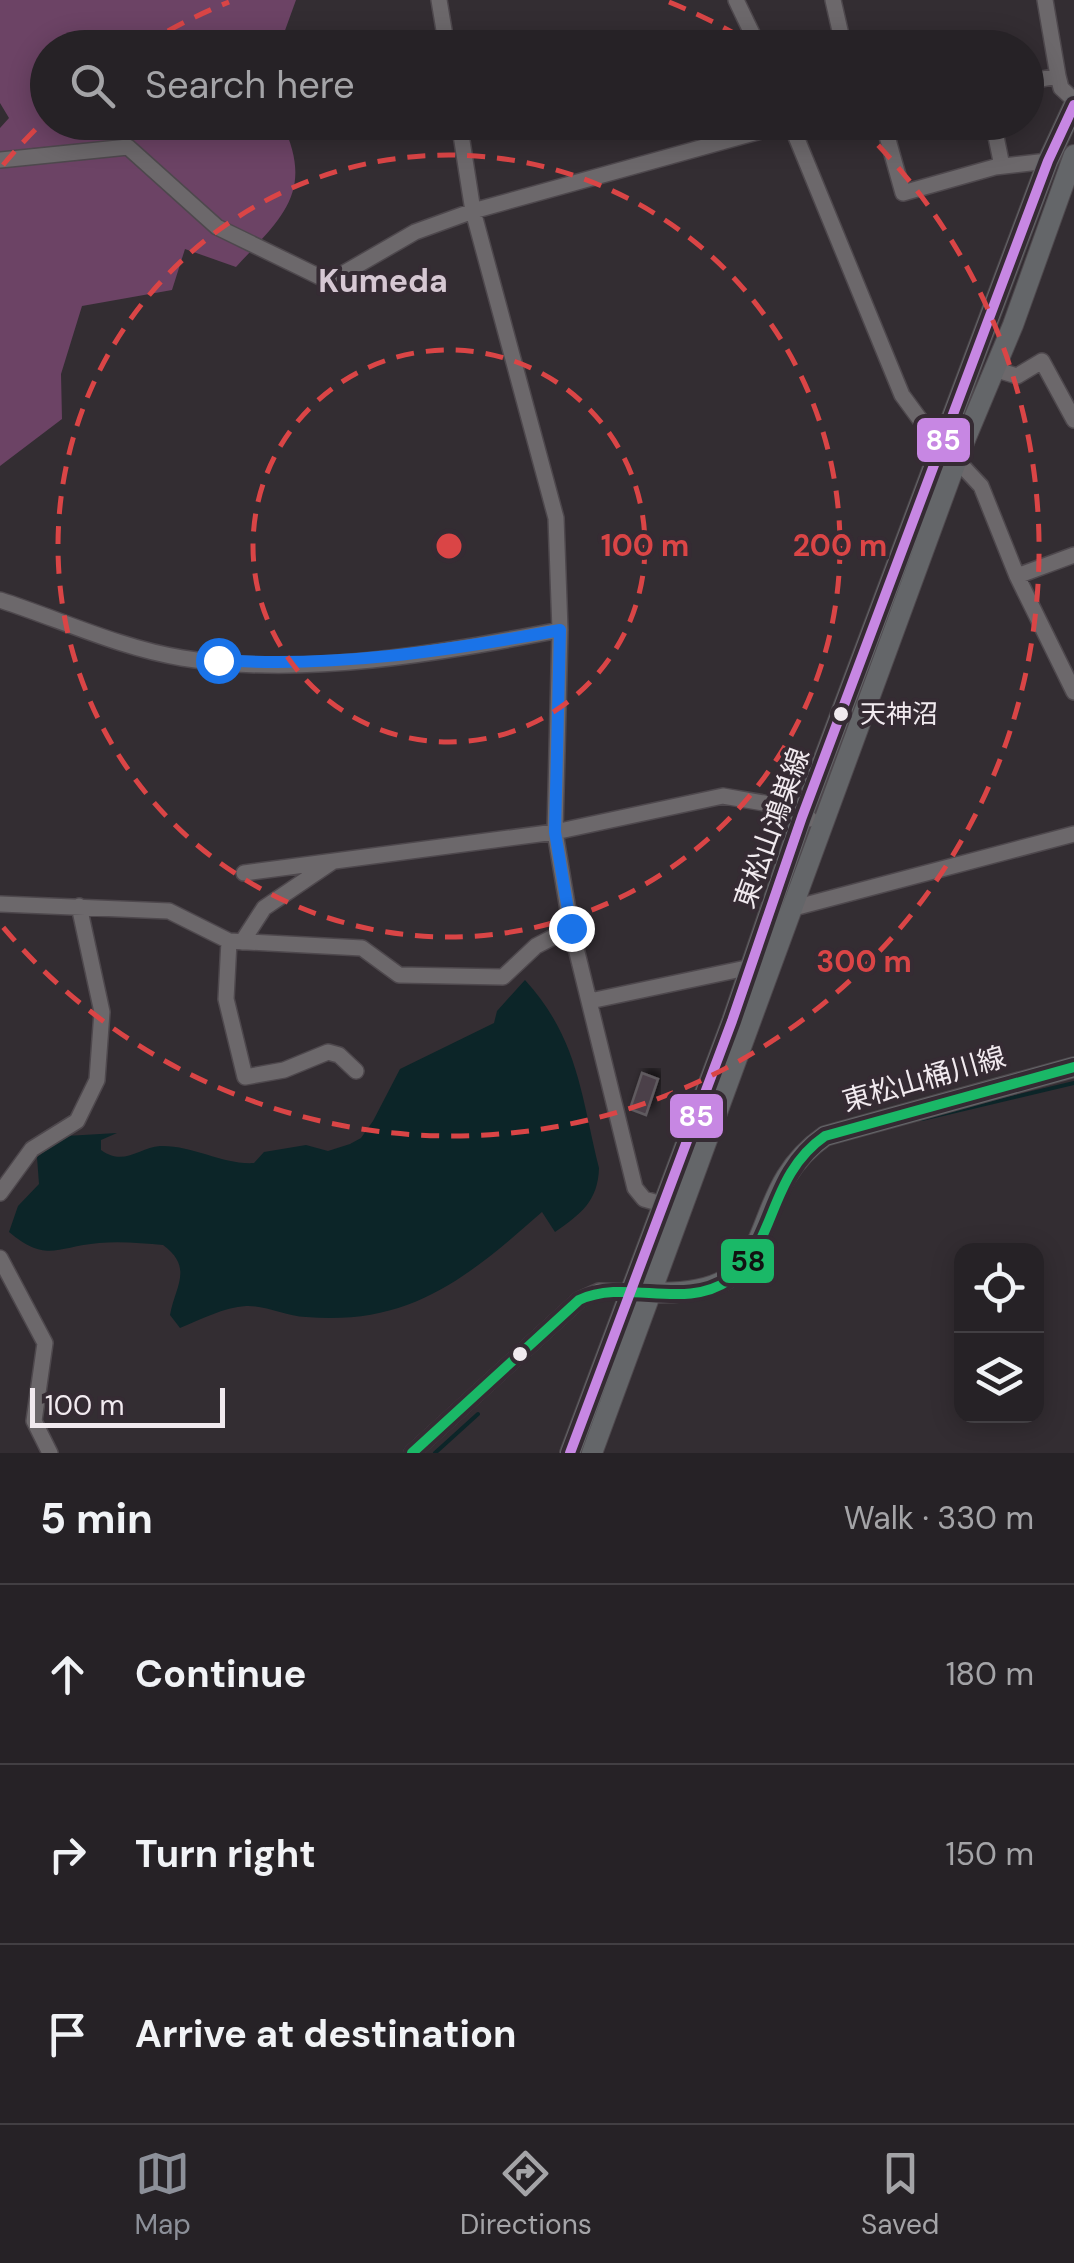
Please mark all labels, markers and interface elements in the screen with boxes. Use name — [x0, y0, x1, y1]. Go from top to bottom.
search box — [30, 30, 1044, 140]
icon: search — [65, 58, 120, 113]
text: Search here — [145, 60, 355, 110]
district label: Kumeda — [318, 260, 448, 302]
line badge: 85 — [915, 416, 972, 464]
text: 85 — [925, 422, 961, 459]
text: 100 m — [601, 526, 689, 565]
text: 200 m — [793, 526, 887, 565]
centre of rings — [431, 528, 467, 564]
route start — [196, 638, 242, 684]
place label: 天神沼 — [860, 697, 938, 731]
marker: 天神沼 — [831, 704, 851, 724]
street label: 東松山鴻巣線 — [726, 743, 818, 913]
route end — [549, 906, 595, 952]
text: 300 m — [816, 942, 912, 981]
street label: 東松山桶川線 — [838, 1038, 1010, 1120]
line badge: 85 — [668, 1092, 725, 1140]
text: 85 — [678, 1098, 714, 1135]
line badge: 58 — [719, 1237, 776, 1285]
text: 58 — [730, 1243, 766, 1280]
map controls — [954, 1243, 1044, 1423]
button: locate — [954, 1243, 1044, 1333]
button: layers — [954, 1333, 1044, 1423]
unlabelled marker — [510, 1344, 530, 1364]
scale bar — [30, 1383, 225, 1428]
text: 100 m — [45, 1387, 124, 1424]
text: 5 min — [40, 1491, 153, 1546]
text: Walk · 330 m — [844, 1497, 1034, 1539]
icon: ahead — [40, 1647, 95, 1702]
text: Continue — [135, 1649, 306, 1699]
text: 180 m — [946, 1653, 1034, 1695]
icon: right — [40, 1827, 95, 1882]
text: Turn right — [135, 1829, 316, 1879]
text: 150 m — [946, 1833, 1034, 1875]
icon: arrive — [40, 2007, 95, 2062]
text: Arrive at destination — [135, 2009, 517, 2059]
tab: Map — [135, 2146, 191, 2243]
tab: Directions — [460, 2146, 592, 2243]
tab: Saved — [861, 2146, 939, 2243]

